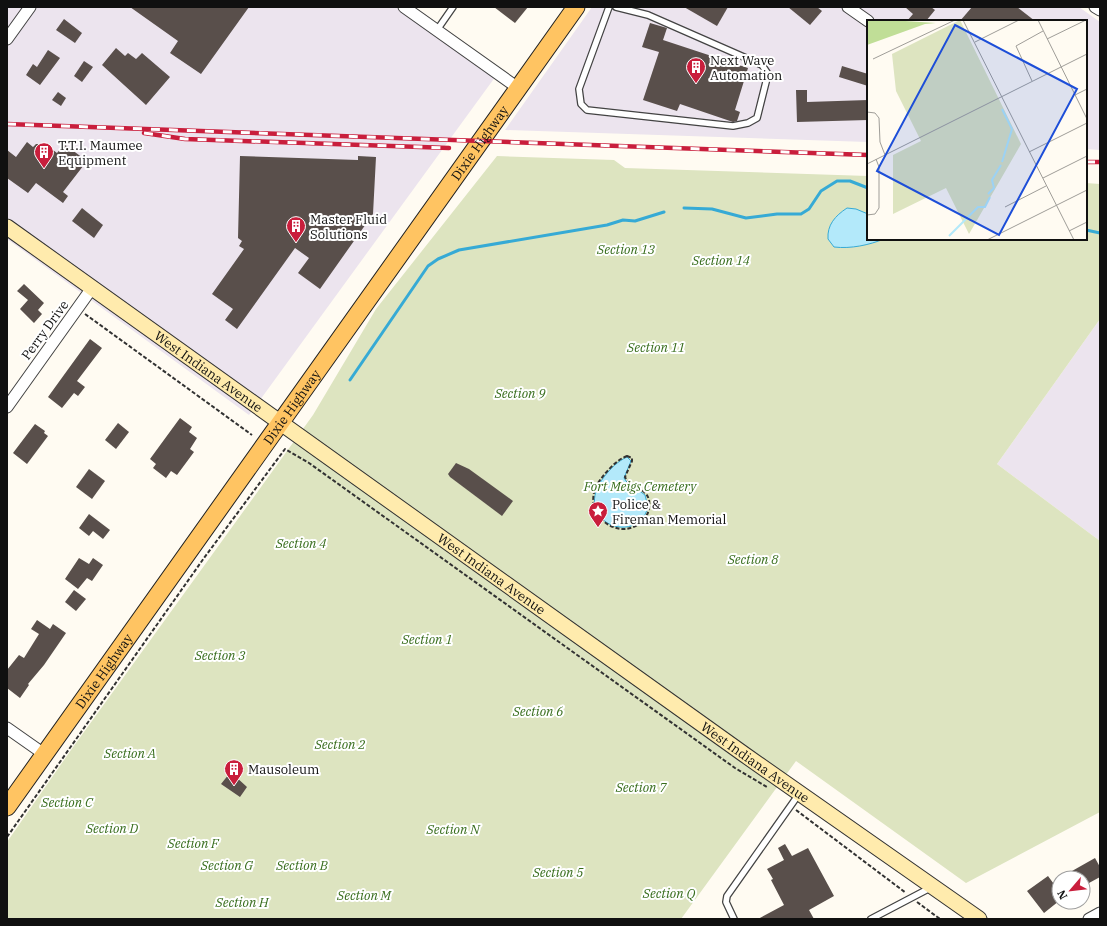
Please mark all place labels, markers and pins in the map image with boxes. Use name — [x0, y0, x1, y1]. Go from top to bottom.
place label: Next Wave Automation — [710, 52, 782, 84]
building icon: Next Wave Automation — [685, 56, 707, 84]
place label: T.T.I. Maumee Equipment — [58, 137, 143, 169]
building icon: T.T.I. Maumee Equipment — [33, 141, 55, 169]
place label: Master Fluid Solutions — [310, 211, 387, 243]
building icon: Master Fluid Solutions — [285, 215, 307, 243]
place label: Police & Fireman Memorial — [612, 496, 726, 528]
place icon: Police & Fireman Memorial — [587, 500, 609, 528]
building icon: Mausoleum — [223, 758, 245, 786]
place label: Mausoleum — [248, 761, 319, 778]

